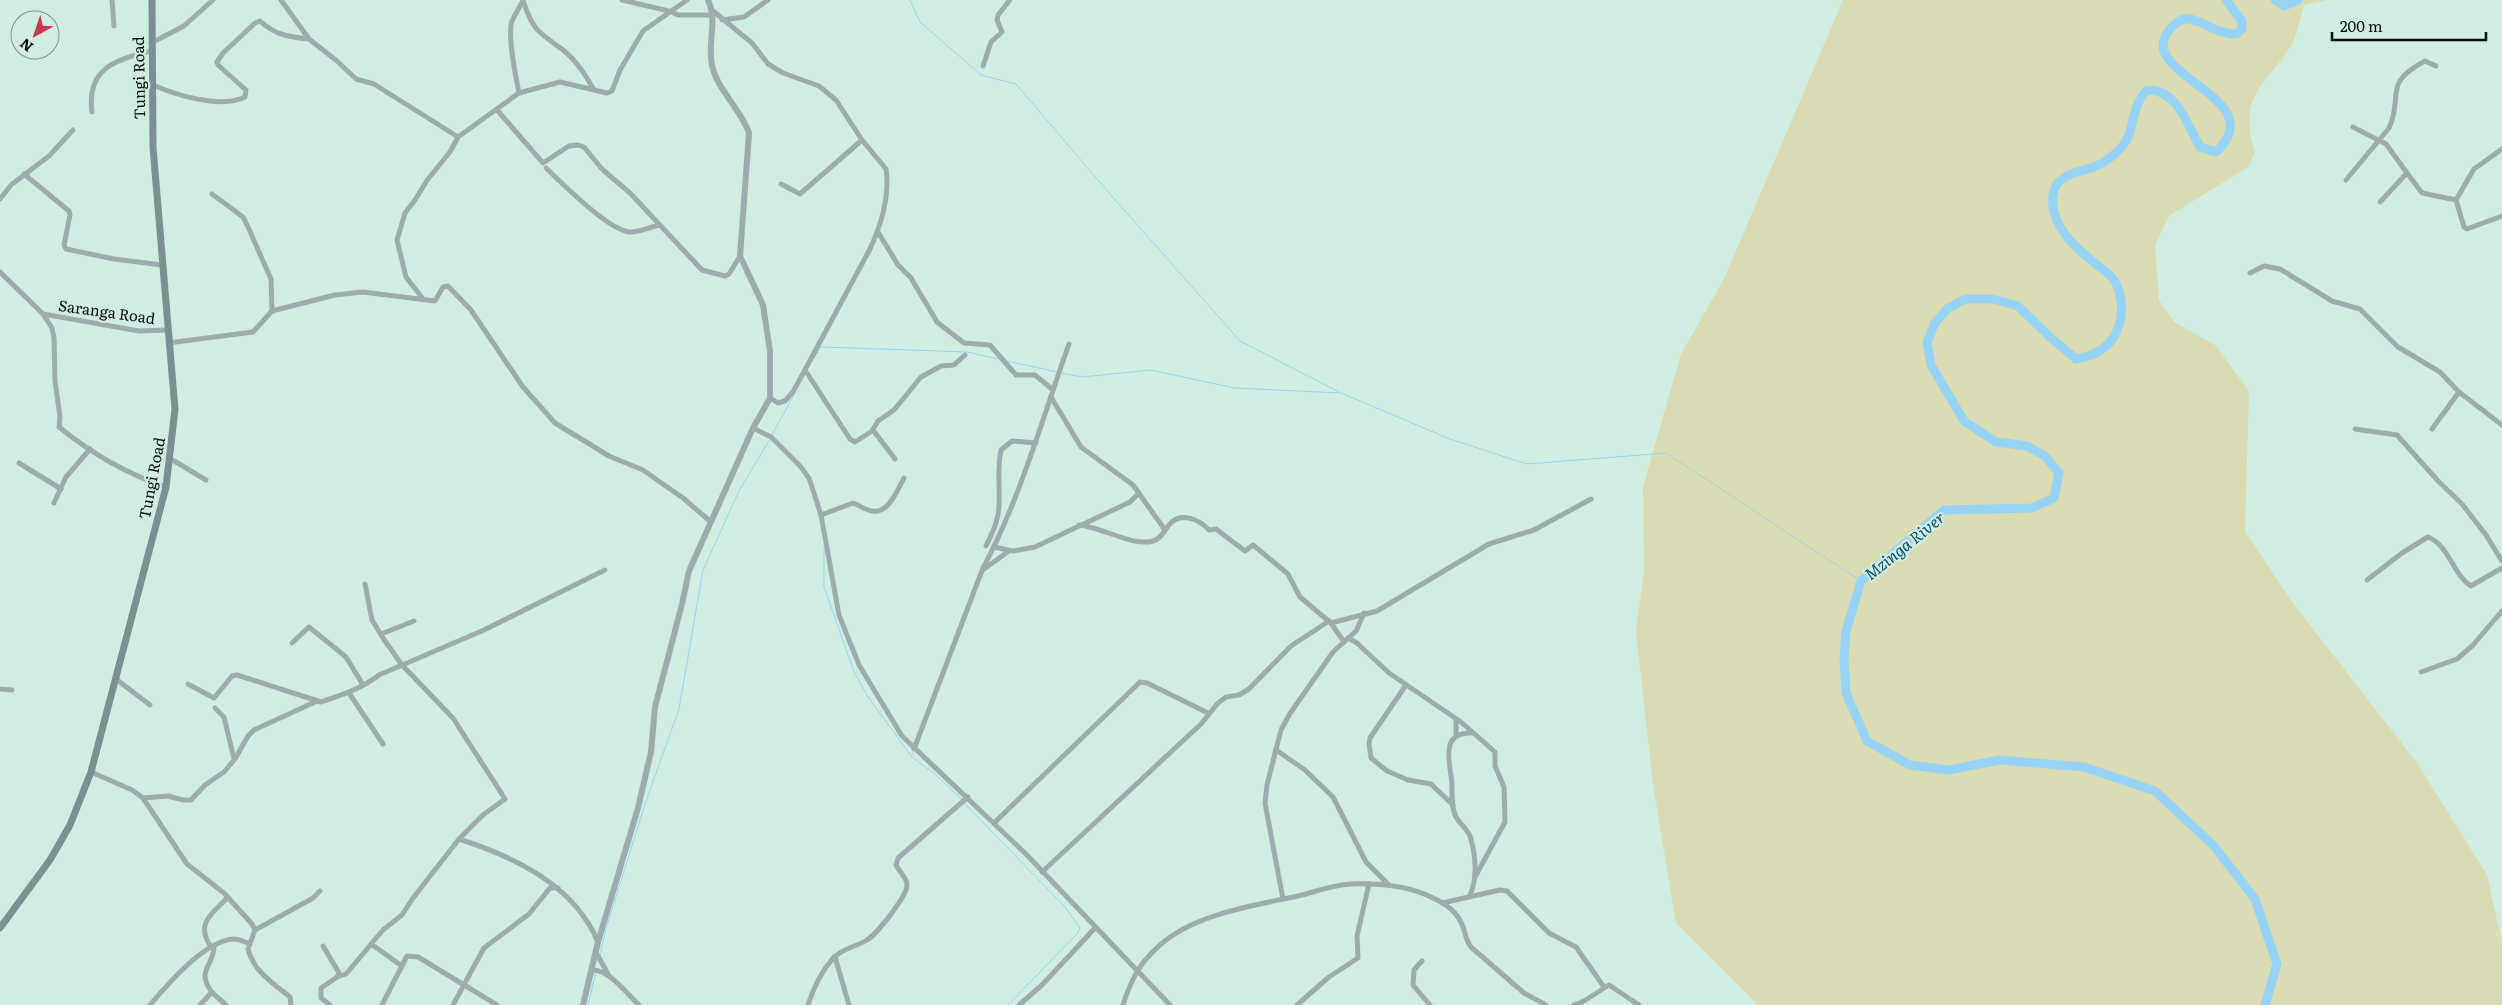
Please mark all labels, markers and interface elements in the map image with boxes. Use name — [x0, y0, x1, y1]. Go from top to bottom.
north arrow — [10, 10, 60, 60]
scale bar — [2332, 10, 2486, 42]
text: 200 m — [2340, 14, 2383, 37]
text: N — [15, 34, 37, 57]
street label: Tungi Road — [126, 36, 150, 120]
street label: Saranga Road — [57, 293, 157, 329]
street label: Tungi Road — [132, 435, 170, 521]
water label: Mzinga River — [1859, 505, 1949, 585]

